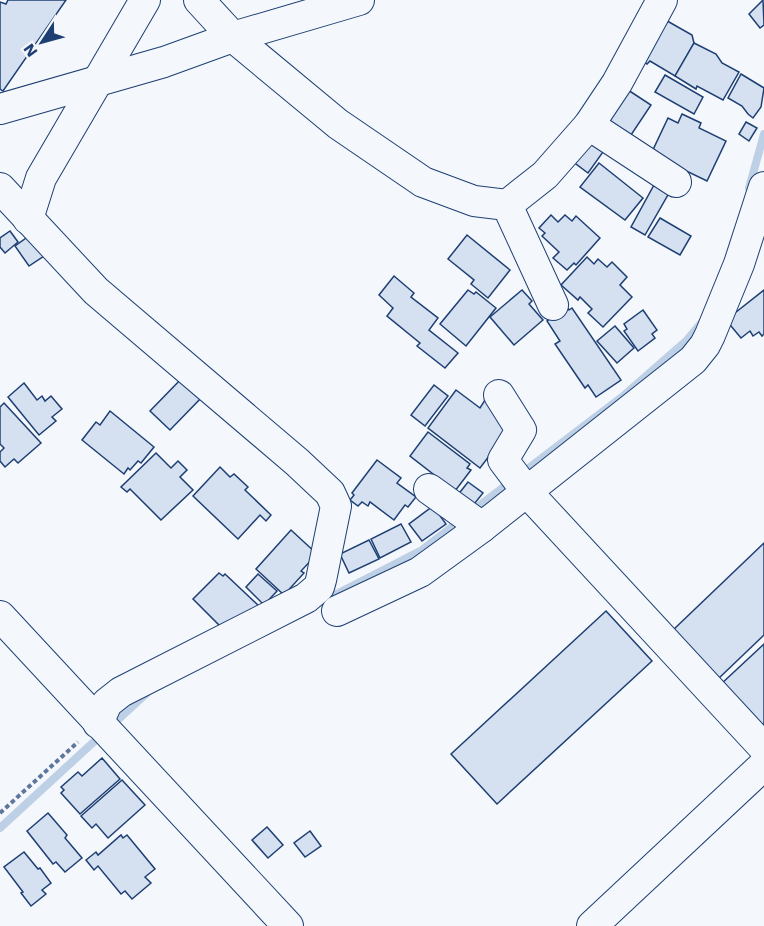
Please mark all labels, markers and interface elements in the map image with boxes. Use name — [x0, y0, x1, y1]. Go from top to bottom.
north arrow — [12, 12, 72, 72]
text: N — [19, 40, 41, 61]

